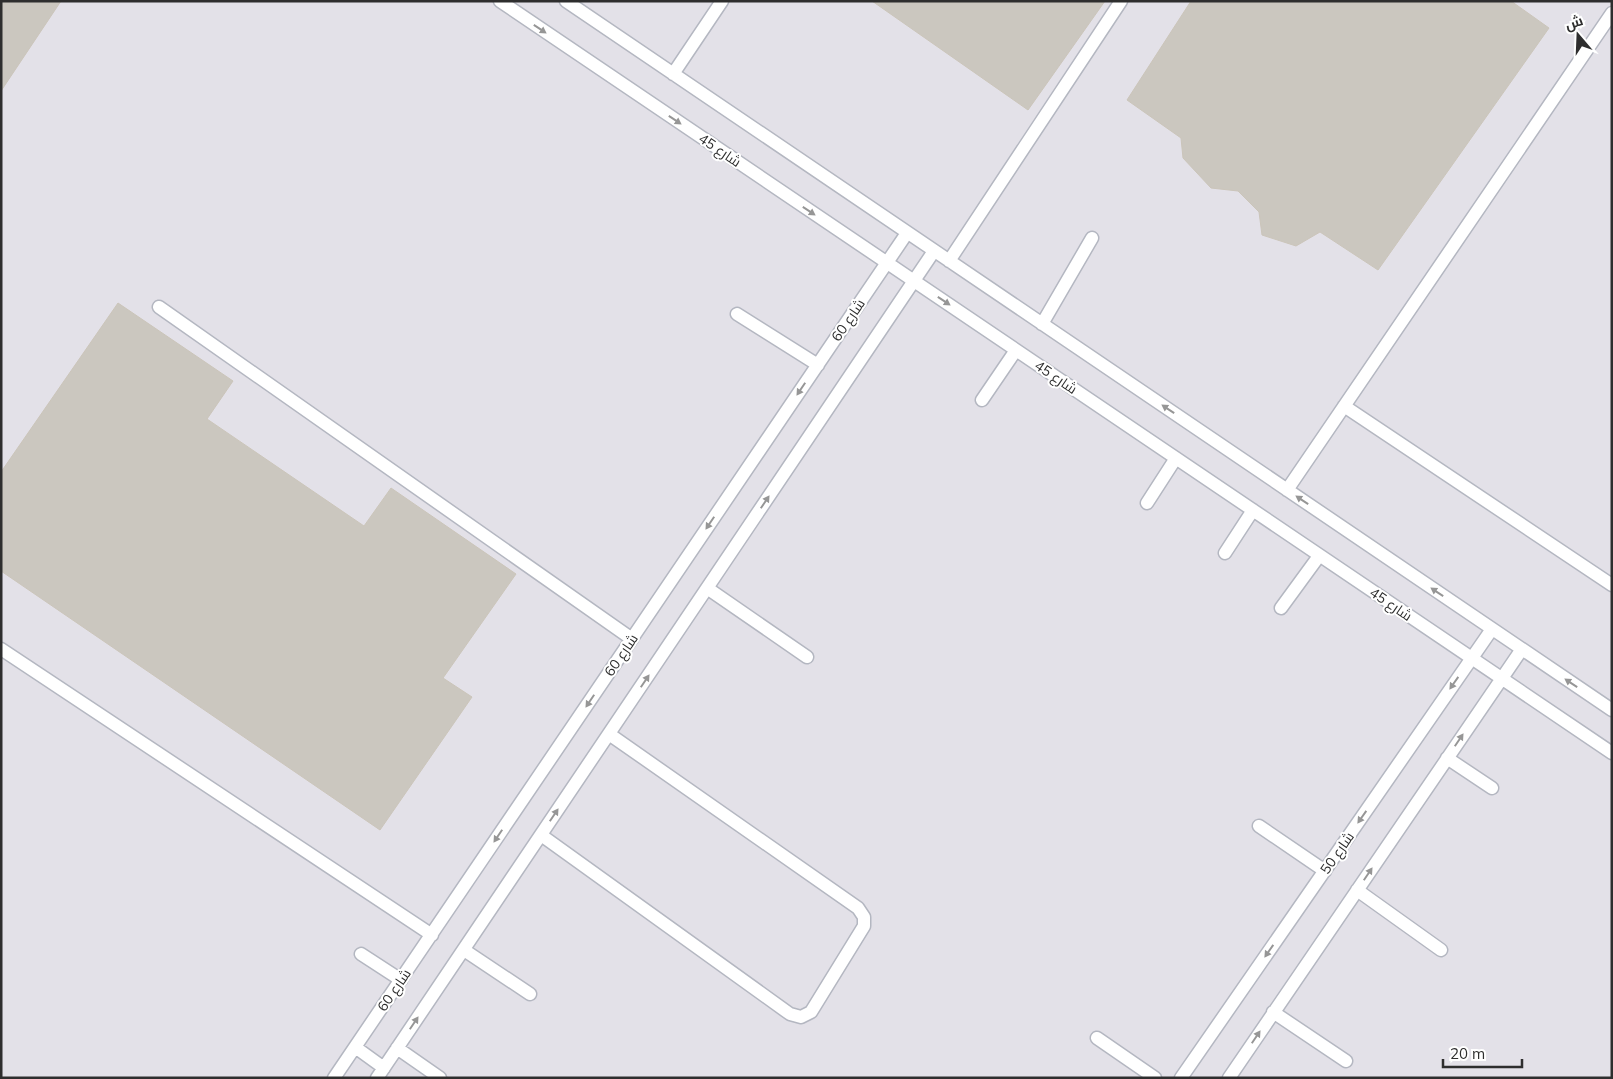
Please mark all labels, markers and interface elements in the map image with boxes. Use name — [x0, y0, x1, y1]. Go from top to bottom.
north arrow — [1553, 10, 1603, 60]
text: ش — [1562, 11, 1585, 34]
one-way arrow — [533, 24, 547, 33]
one-way arrow — [668, 115, 681, 125]
street label: شارع 45 — [695, 129, 745, 171]
one-way arrow — [803, 206, 816, 216]
street label: شارع 60 — [827, 295, 869, 345]
one-way arrow — [937, 297, 951, 306]
street label: شارع 45 — [1031, 356, 1081, 398]
one-way arrow — [796, 382, 806, 396]
one-way arrow — [1161, 404, 1175, 414]
one-way arrow — [1296, 495, 1309, 505]
one-way arrow — [760, 496, 770, 509]
one-way arrow — [705, 517, 715, 530]
street label: شارع 45 — [1366, 583, 1416, 625]
one-way arrow — [1430, 587, 1444, 596]
street label: شارع 60 — [600, 630, 642, 680]
one-way arrow — [640, 674, 649, 687]
one-way arrow — [1449, 676, 1459, 690]
one-way arrow — [1565, 678, 1578, 688]
one-way arrow — [585, 695, 594, 708]
one-way arrow — [1454, 733, 1464, 747]
one-way arrow — [549, 809, 559, 822]
one-way arrow — [1357, 810, 1367, 824]
street label: شارع 50 — [1316, 828, 1358, 878]
one-way arrow — [494, 829, 503, 843]
one-way arrow — [1363, 868, 1373, 881]
one-way arrow — [1264, 944, 1274, 957]
street label: شارع 60 — [373, 965, 415, 1015]
one-way arrow — [409, 1016, 419, 1030]
one-way arrow — [1251, 1031, 1261, 1044]
scale bar — [1443, 1036, 1522, 1068]
text: 20 m — [1450, 1044, 1485, 1063]

